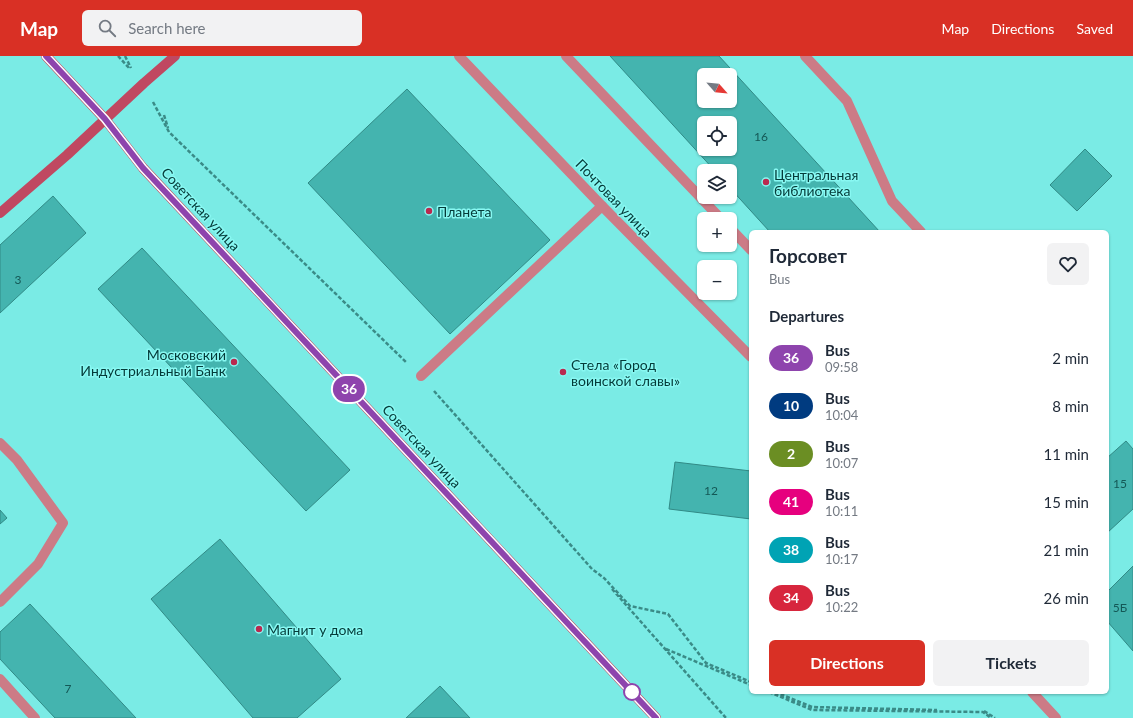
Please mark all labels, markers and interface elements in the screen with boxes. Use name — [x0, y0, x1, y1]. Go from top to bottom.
search box — [82, 10, 362, 46]
text: Map — [20, 17, 58, 40]
icon: search — [96, 17, 118, 39]
text: Search here — [128, 19, 206, 37]
text: Map — [942, 20, 969, 37]
text: Directions — [991, 20, 1054, 37]
text: Saved — [1076, 20, 1113, 37]
north arrow — [697, 68, 737, 108]
map controls — [697, 68, 737, 300]
button: locate — [697, 116, 737, 156]
house number: 16 — [754, 129, 768, 144]
street label: Почтовая улица — [572, 155, 656, 241]
street label: Советская улица — [158, 164, 244, 254]
button: layers — [697, 164, 737, 204]
place label: Центральная библиотека — [774, 166, 858, 199]
marker: Центральная библиотека — [761, 177, 771, 187]
place label: Планета — [437, 203, 491, 220]
marker: Планета — [424, 206, 434, 216]
button: + — [697, 212, 737, 252]
button: heart — [1047, 243, 1089, 285]
text: Горсовет — [769, 244, 847, 267]
button: − — [697, 260, 737, 300]
text: Bus — [769, 271, 790, 287]
house number: 3 — [15, 272, 22, 287]
text: Departures — [769, 307, 844, 325]
text: Bus — [825, 341, 850, 359]
place label: Московский Индустриальный Банк — [80, 346, 227, 379]
text: 36 — [783, 349, 799, 366]
text: 2 min — [1052, 349, 1089, 367]
place label: Стела «Город воинской славы» — [571, 356, 680, 389]
marker: Московский Индустриальный Банк — [229, 357, 239, 367]
text: 09:58 — [825, 359, 858, 375]
marker: Стела «Город воинской славы» — [558, 367, 568, 377]
line badge: 36 — [331, 376, 367, 402]
text: 36 — [341, 380, 357, 397]
text: Bus — [825, 389, 850, 407]
text: 10 — [783, 397, 799, 414]
text: 8 min — [1052, 397, 1089, 415]
street label: Советская улица — [379, 401, 465, 491]
text: 10:04 — [825, 407, 858, 423]
text: Bus — [825, 437, 850, 455]
text: 2 — [787, 445, 795, 462]
text: 11 min — [1043, 445, 1089, 463]
text: 10:07 — [825, 455, 858, 471]
house number: 15 — [1113, 476, 1127, 491]
house number: 12 — [704, 483, 718, 498]
text: Bus — [825, 485, 850, 503]
text: 41 — [783, 493, 799, 510]
text: 15 min — [1043, 493, 1089, 511]
text: 10:11 — [825, 503, 858, 519]
text: Bus — [825, 533, 850, 551]
text: 38 — [783, 541, 799, 558]
text: 21 min — [1043, 541, 1089, 559]
text: 10:17 — [825, 551, 858, 567]
text: Bus — [825, 581, 850, 599]
text: 34 — [783, 589, 799, 606]
text: 26 min — [1043, 589, 1089, 607]
text: 10:22 — [825, 599, 858, 615]
house number: 5Б — [1113, 600, 1127, 615]
place label: Магнит у дома — [267, 621, 363, 638]
marker: Магнит у дома — [254, 624, 264, 634]
button: Directions — [769, 640, 925, 686]
button: Tickets — [933, 640, 1089, 686]
house number: 7 — [65, 681, 72, 696]
unlabelled marker — [623, 683, 641, 701]

